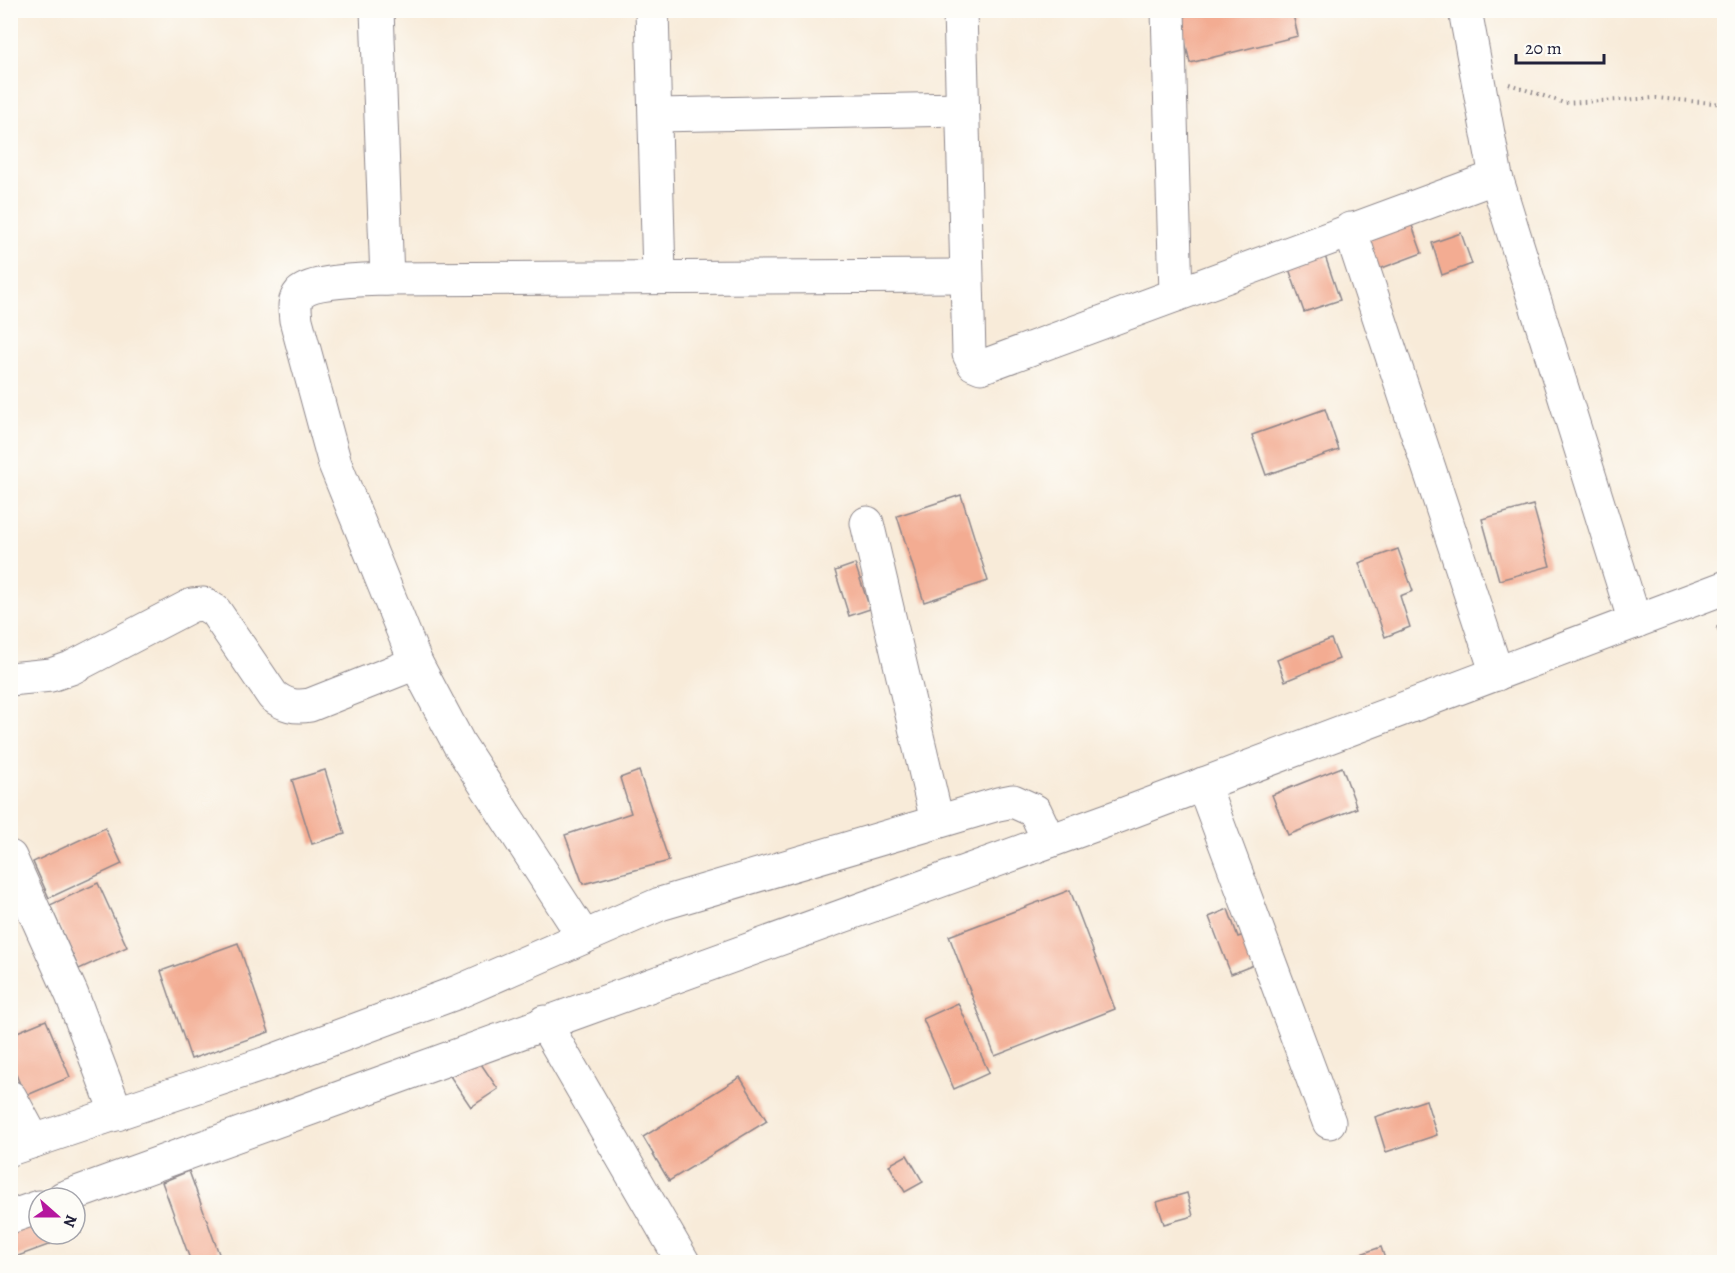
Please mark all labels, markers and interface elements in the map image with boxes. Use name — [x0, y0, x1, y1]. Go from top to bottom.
scale bar — [1516, 27, 1604, 65]
text: 20 m — [1525, 36, 1562, 60]
north arrow — [27, 1186, 87, 1246]
text: N — [58, 1212, 82, 1231]

